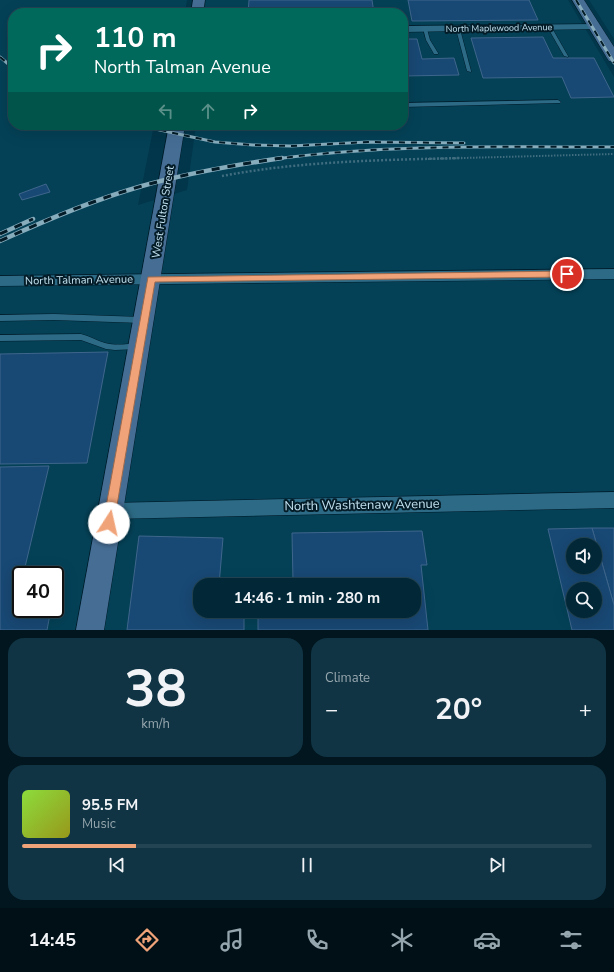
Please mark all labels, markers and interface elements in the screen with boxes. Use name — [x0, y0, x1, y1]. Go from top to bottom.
text: 110 m — [94, 19, 177, 57]
street label: North Maplewood Avenue — [446, 21, 553, 35]
icon: right — [28, 24, 80, 76]
text: North Talman Avenue — [94, 55, 271, 79]
icon: left — [155, 100, 177, 122]
icon: ahead — [197, 100, 219, 122]
icon: right — [239, 100, 261, 122]
street label: West Fulton Street — [148, 165, 178, 259]
pin — [550, 257, 584, 291]
icon: arrive — [556, 263, 578, 285]
street label: North Talman Avenue — [25, 272, 133, 288]
street label: North Washtenaw Avenue — [284, 495, 440, 515]
position arrow — [88, 502, 130, 544]
map controls — [566, 538, 602, 618]
button: sound — [566, 538, 602, 574]
speed limit sign: 40 — [12, 566, 64, 618]
button: search — [566, 582, 602, 618]
text: 14:46 · 1 min · 280 m — [234, 588, 380, 608]
text: 38 — [124, 653, 187, 724]
text: Climate — [325, 669, 370, 687]
text: 20° — [435, 689, 482, 730]
text: − — [325, 695, 338, 725]
text: + — [579, 695, 592, 725]
text: km/h — [141, 715, 170, 733]
text: 95.5 FM — [82, 795, 138, 815]
text: Music — [82, 815, 116, 833]
icon: previous — [106, 854, 128, 876]
icon: pause — [296, 854, 318, 876]
icon: next — [486, 854, 508, 876]
icon: directions — [133, 926, 161, 954]
icon: music — [218, 926, 246, 954]
icon: phone — [303, 926, 331, 954]
icon: climate — [388, 926, 416, 954]
icon: car — [473, 926, 501, 954]
icon: filters — [557, 926, 585, 954]
text: 14:45 — [28, 928, 76, 952]

